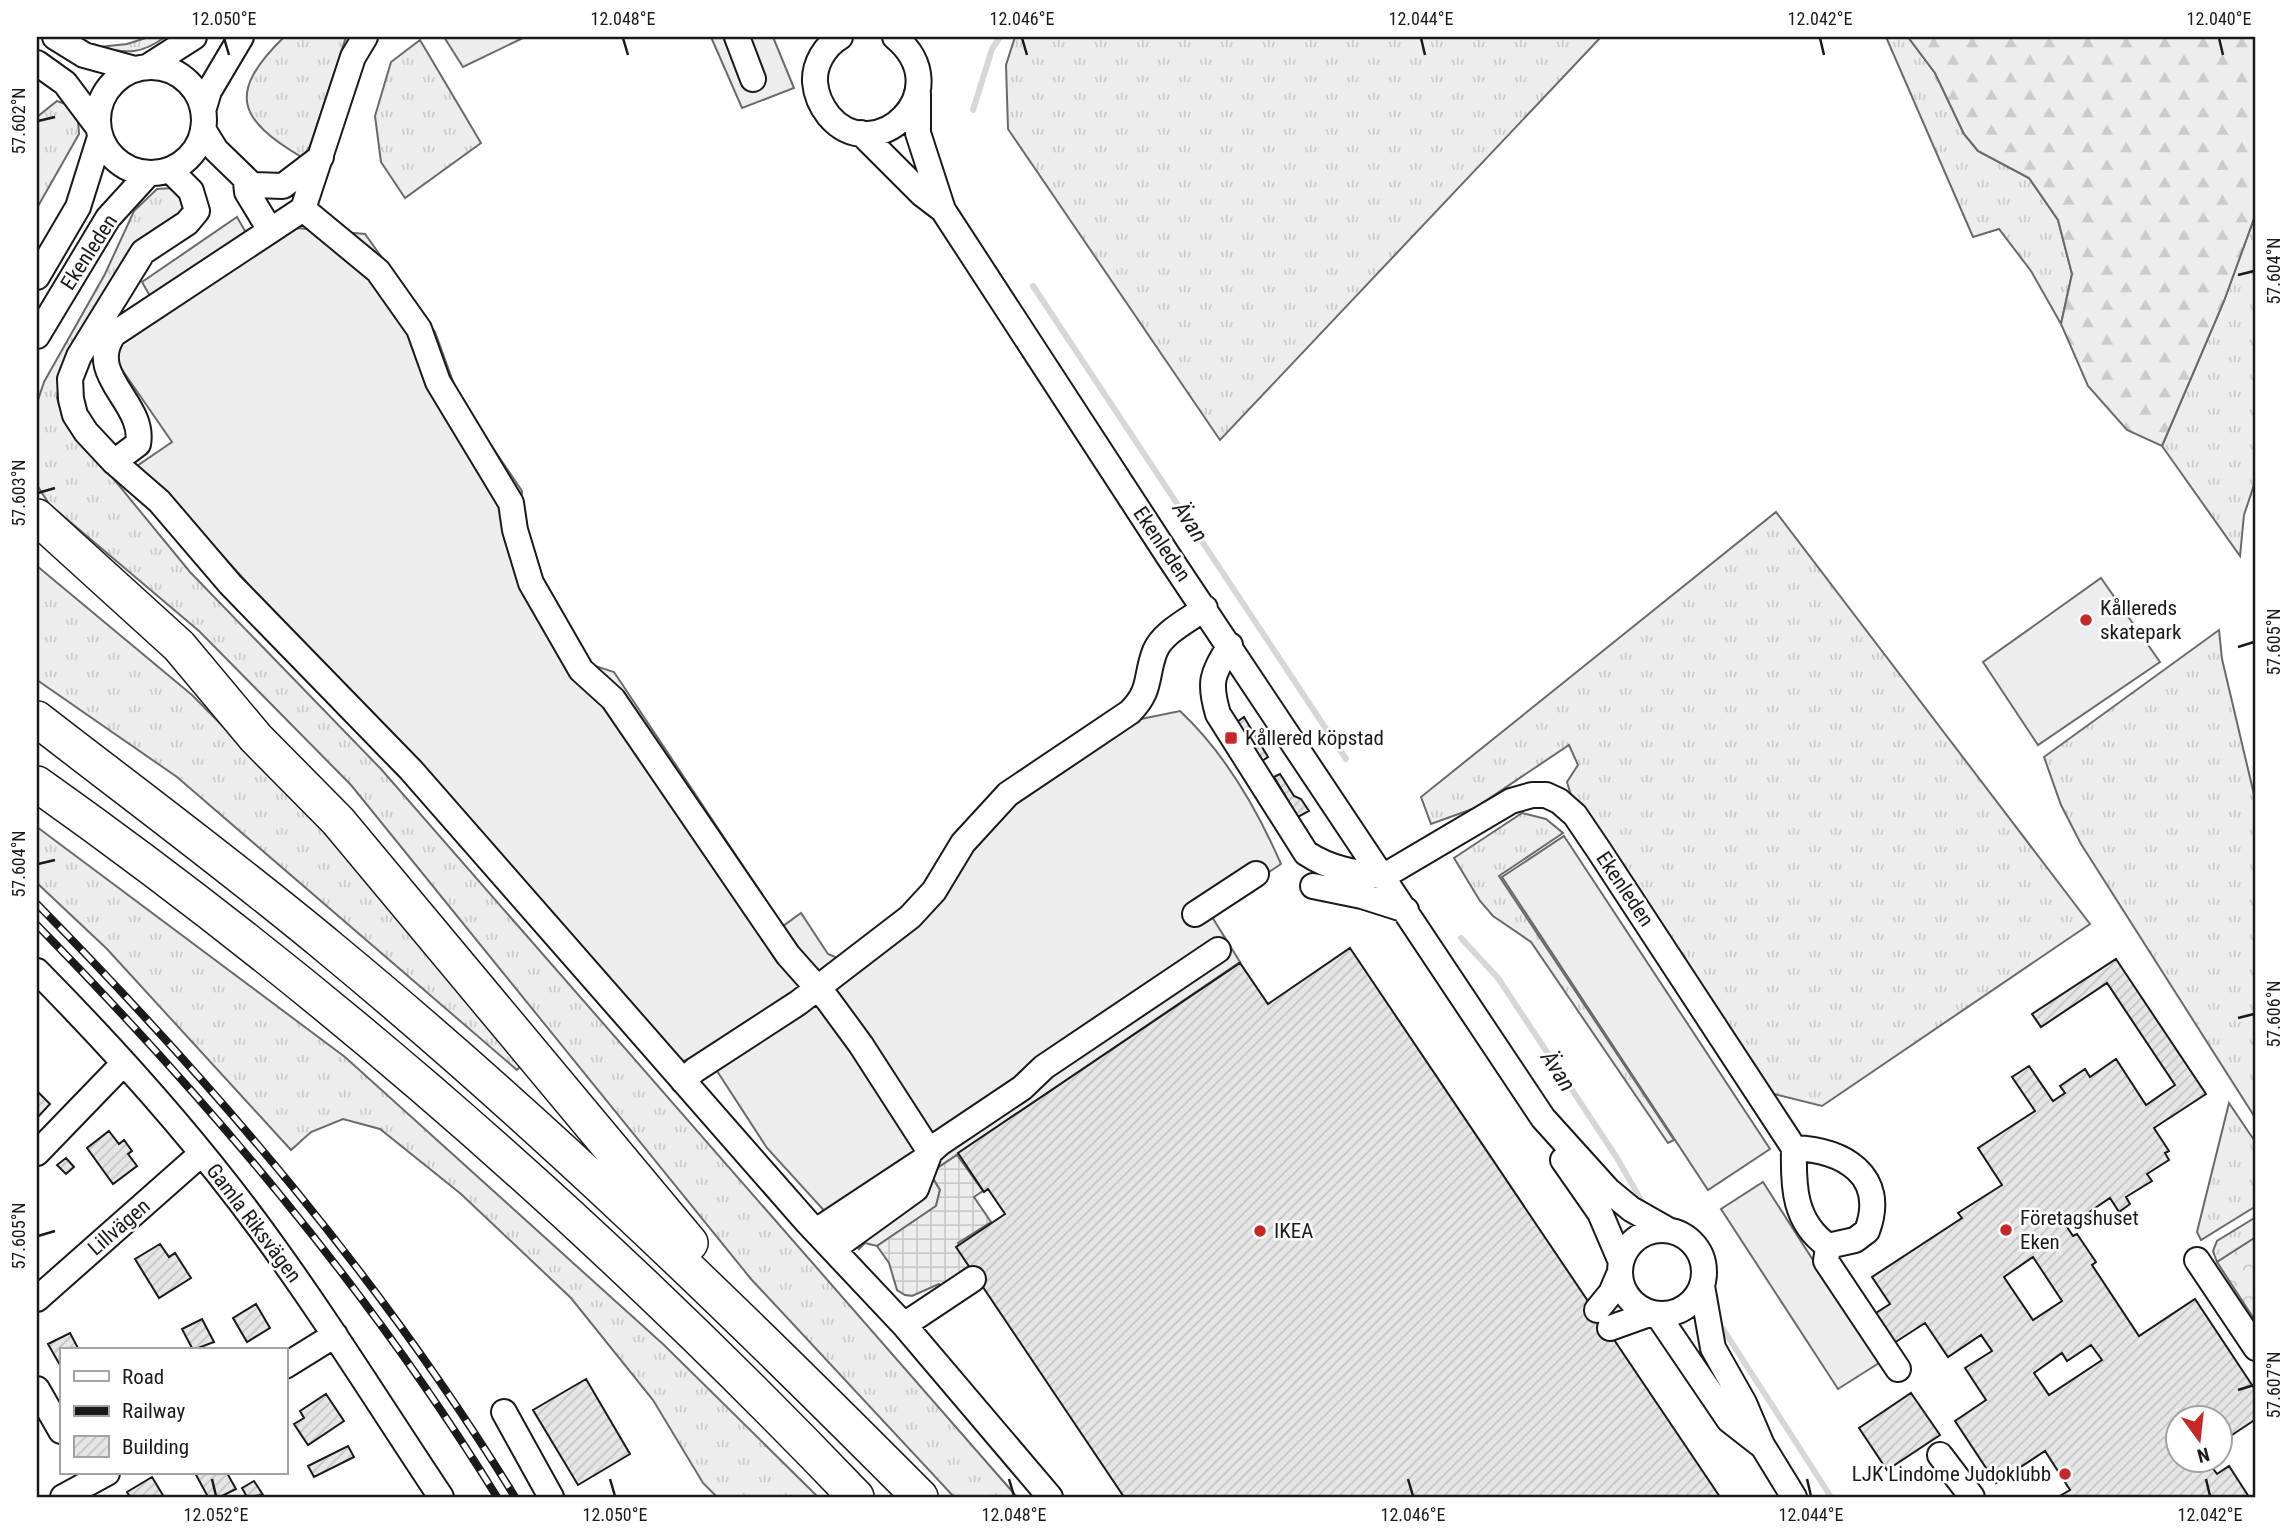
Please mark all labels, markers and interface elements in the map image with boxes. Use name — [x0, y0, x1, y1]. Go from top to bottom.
text: 12.050°E — [192, 8, 256, 29]
text: 12.048°E — [591, 8, 655, 29]
text: 12.046°E — [990, 8, 1054, 29]
text: 12.044°E — [1389, 8, 1453, 29]
text: 12.042°E — [1788, 8, 1852, 29]
text: 12.040°E — [2187, 8, 2251, 29]
text: 57.602°N — [8, 87, 29, 155]
street label: Ekenleden — [56, 210, 122, 294]
text: 57.604°N — [2263, 237, 2284, 305]
text: 57.603°N — [8, 459, 29, 527]
water label: Ävan — [1166, 496, 1213, 547]
street label: Ekenleden — [1128, 502, 1196, 586]
place label: Kållereds skatepark — [2100, 596, 2182, 644]
text: 57.605°N — [2263, 608, 2284, 676]
marker: Kållereds skatepark — [2078, 612, 2094, 628]
place label: Kållered köpstad — [1245, 726, 1384, 750]
marker: Kållered köpstad — [1223, 730, 1239, 746]
text: 57.604°N — [8, 830, 29, 898]
street label: Ekenleden — [1591, 847, 1659, 931]
text: 57.606°N — [2263, 980, 2284, 1048]
water label: Ävan — [1534, 1045, 1581, 1096]
street label: Gamla Riksvägen — [202, 1159, 306, 1287]
street label: Lillvägen — [83, 1194, 155, 1260]
text: 57.605°N — [8, 1202, 29, 1270]
place label: Företagshuset Eken — [2020, 1206, 2139, 1254]
place label: IKEA — [1274, 1219, 1313, 1243]
marker: Företagshuset Eken — [1998, 1222, 2014, 1238]
marker: IKEA — [1252, 1223, 1268, 1239]
legend — [60, 1348, 287, 1474]
text: 57.607°N — [2263, 1351, 2284, 1419]
text: Road — [122, 1365, 164, 1389]
text: Railway — [122, 1399, 185, 1423]
north arrow — [2164, 1404, 2234, 1474]
text: Building — [122, 1435, 189, 1459]
text: N — [2195, 1442, 2212, 1468]
place label: LJK Lindome Judoklubb — [1852, 1462, 2051, 1486]
marker: LJK Lindome Judoklubb — [2057, 1466, 2073, 1482]
text: 12.052°E — [184, 1504, 248, 1525]
text: 12.050°E — [583, 1504, 647, 1525]
text: 12.048°E — [982, 1504, 1046, 1525]
text: 12.046°E — [1381, 1504, 1445, 1525]
text: 12.044°E — [1779, 1504, 1843, 1525]
text: 12.042°E — [2178, 1504, 2242, 1525]

